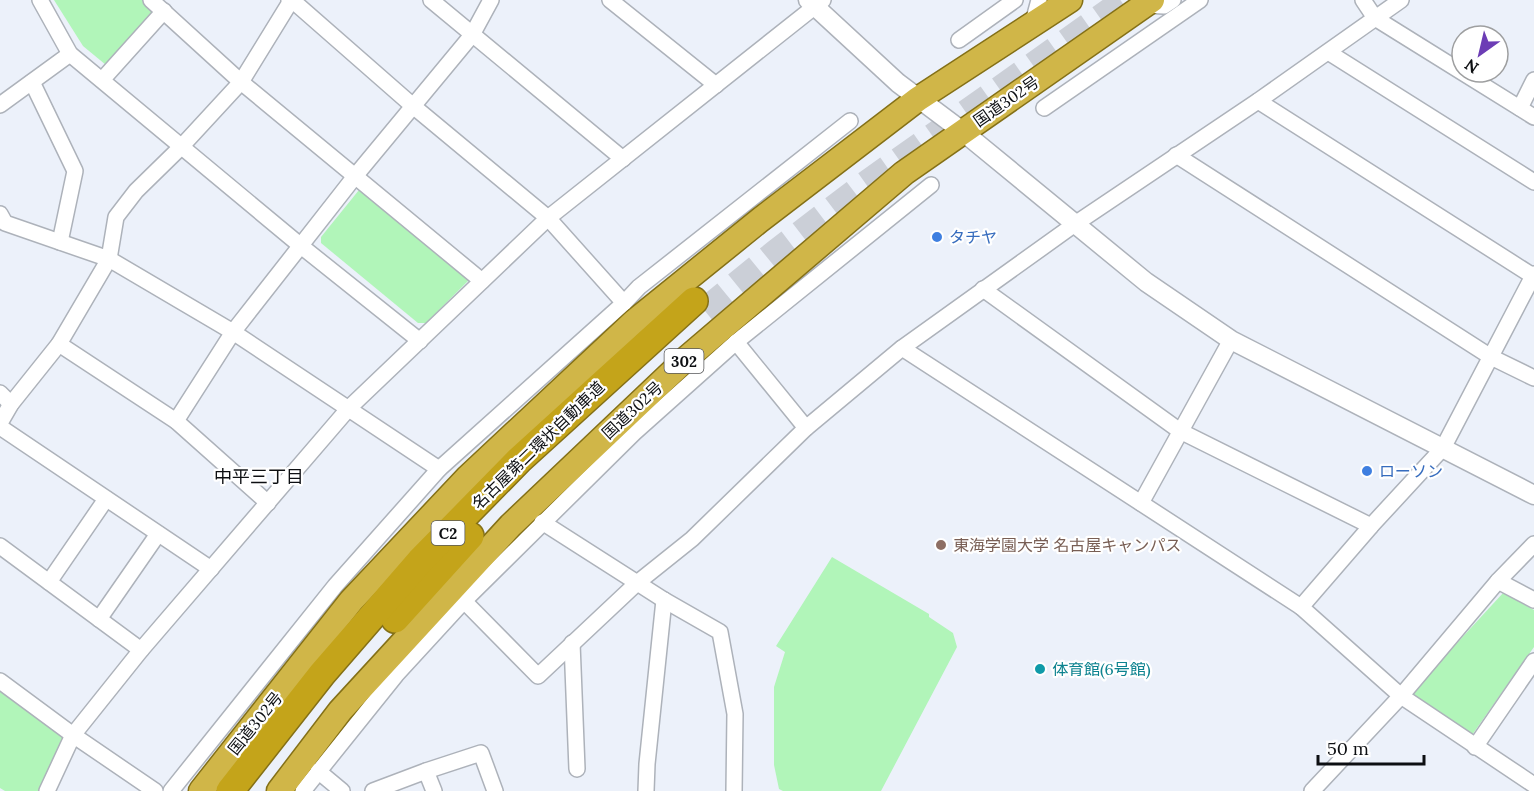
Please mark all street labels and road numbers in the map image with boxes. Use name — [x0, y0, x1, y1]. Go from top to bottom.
street label: 国道302号 — [969, 71, 1043, 131]
road number: 302 — [664, 349, 704, 373]
street label: 名古屋第二環状自動車道 — [468, 377, 608, 513]
street label: 国道302号 — [598, 377, 666, 443]
road number: C2 — [432, 521, 464, 545]
street label: 国道302号 — [224, 687, 286, 759]

